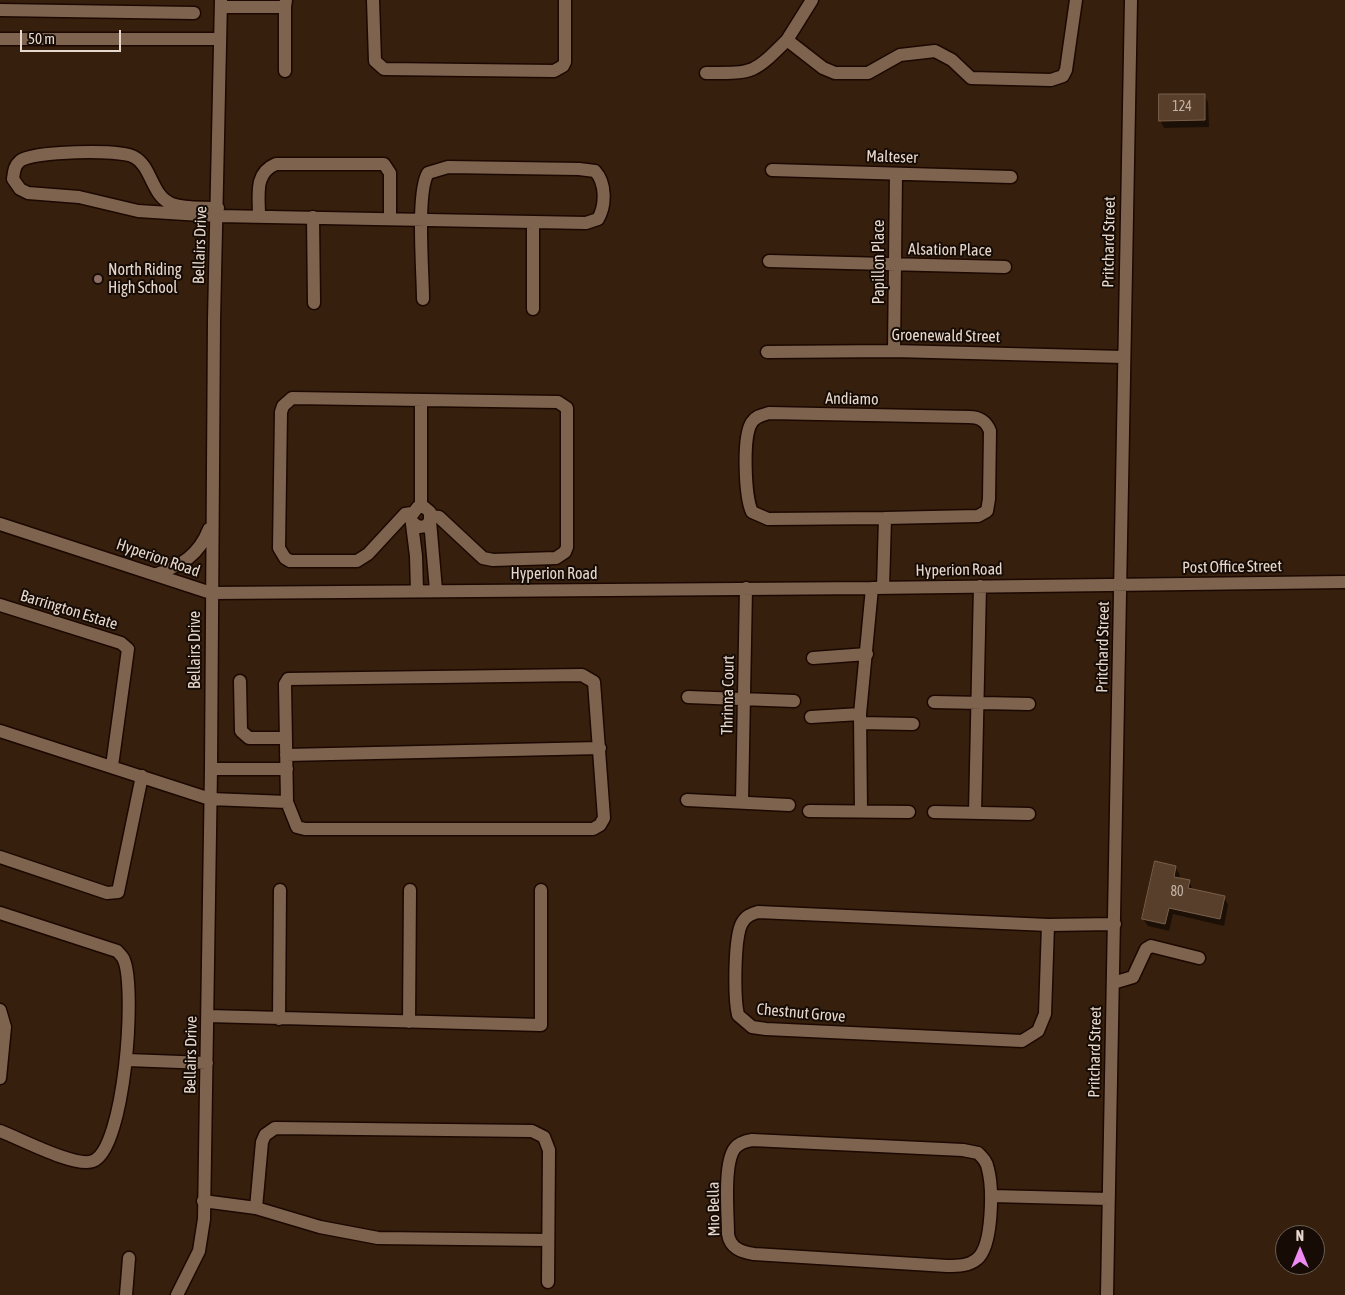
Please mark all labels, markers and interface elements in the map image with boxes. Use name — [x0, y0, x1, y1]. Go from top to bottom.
scale bar — [22, 20, 124, 52]
text: 50 m — [28, 30, 55, 47]
house number: 124 — [1172, 99, 1192, 115]
street label: Malteser — [866, 147, 918, 167]
street label: Pritchard Street — [1099, 196, 1119, 288]
street label: Bellairs Drive — [189, 206, 211, 284]
street label: Papillon Place — [869, 220, 889, 304]
street label: Alsation Place — [908, 240, 992, 260]
place label: North Riding High School — [108, 260, 182, 298]
marker: North Riding High School — [92, 273, 104, 285]
street label: Groenewald Street — [892, 325, 1000, 347]
street label: Andiamo — [825, 389, 879, 409]
street label: Hyperion Road — [114, 535, 202, 581]
street label: Post Office Street — [1182, 557, 1282, 577]
street label: Hyperion Road — [915, 560, 1003, 580]
street label: Hyperion Road — [510, 564, 598, 584]
street label: Barrington Estate — [18, 586, 120, 634]
street label: Pritchard Street — [1093, 601, 1113, 693]
street label: Bellairs Drive — [185, 611, 205, 689]
street label: Thrinna Court — [718, 655, 738, 735]
house number: 80 — [1170, 884, 1184, 900]
street label: Chestnut Grove — [756, 1000, 846, 1026]
street label: Pritchard Street — [1085, 1006, 1105, 1098]
street label: Bellairs Drive — [181, 1016, 201, 1094]
street label: Mio Bella — [704, 1181, 724, 1237]
north arrow — [1275, 1225, 1325, 1275]
text: N — [1296, 1228, 1304, 1244]

